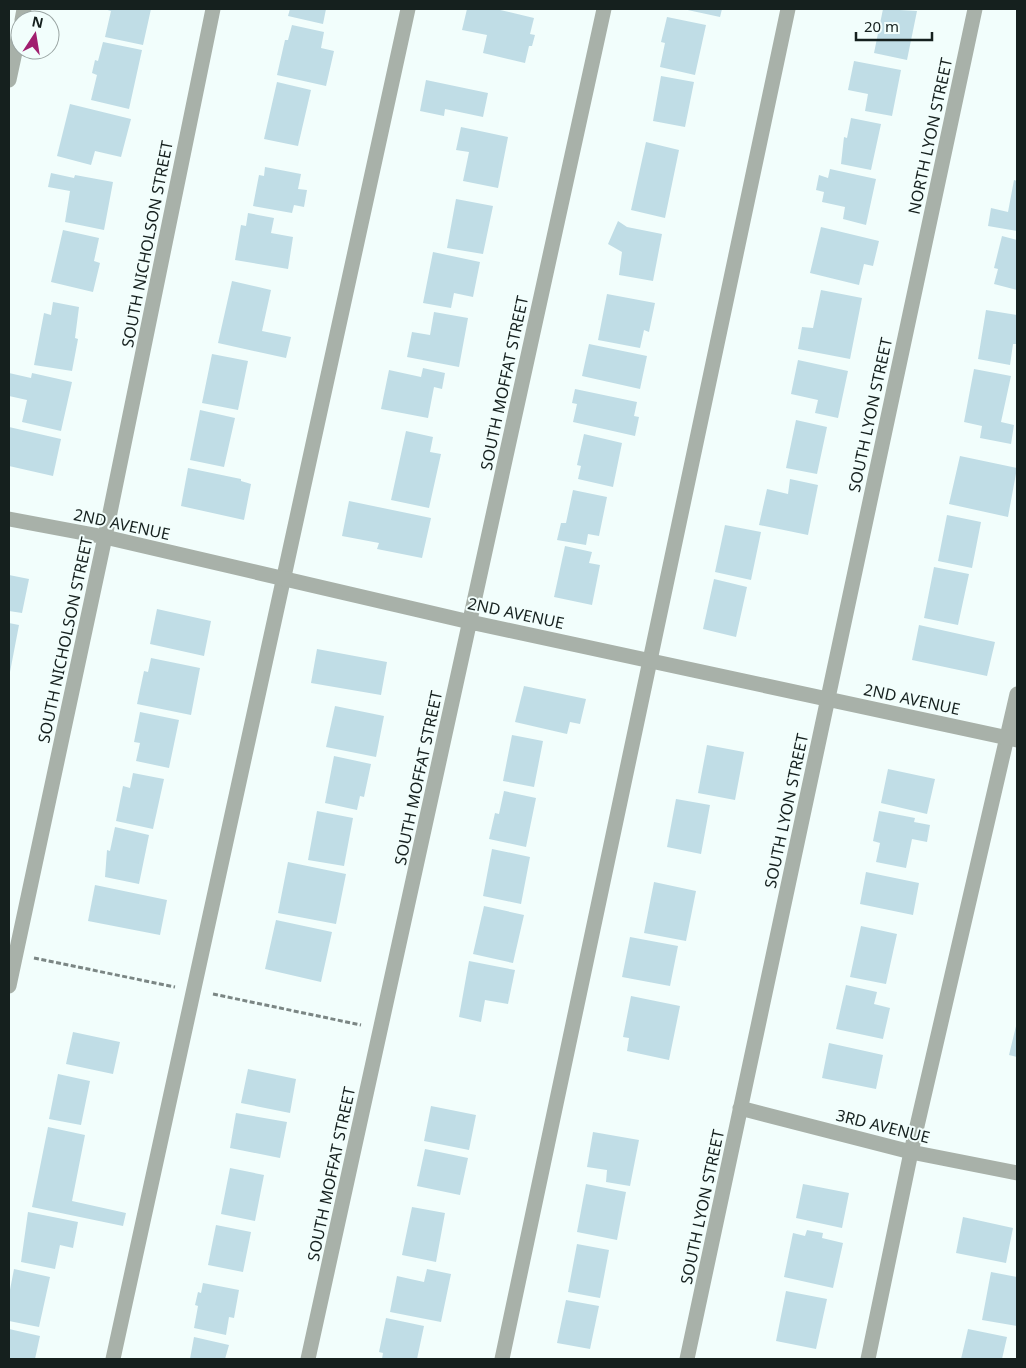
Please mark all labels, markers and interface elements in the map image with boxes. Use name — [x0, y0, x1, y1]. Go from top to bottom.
north arrow — [10, 10, 60, 60]
scale bar — [856, 10, 932, 42]
text: N — [30, 11, 45, 32]
text: 20 m — [864, 16, 899, 36]
street label: NORTH LYON STREET — [903, 56, 957, 216]
street label: SOUTH NICHOLSON STREET — [116, 139, 178, 349]
street label: SOUTH MOFFAT STREET — [475, 294, 533, 472]
street label: SOUTH LYON STREET — [843, 336, 897, 494]
street label: 2ND AVENUE — [72, 503, 172, 545]
street label: SOUTH NICHOLSON STREET — [32, 535, 98, 745]
street label: 2ND AVENUE — [466, 592, 566, 634]
street label: 2ND AVENUE — [862, 678, 962, 720]
street label: SOUTH MOFFAT STREET — [389, 689, 447, 867]
street label: SOUTH LYON STREET — [759, 732, 813, 890]
street label: SOUTH MOFFAT STREET — [302, 1085, 360, 1263]
street label: 3RD AVENUE — [834, 1104, 932, 1148]
street label: SOUTH LYON STREET — [675, 1128, 729, 1286]

